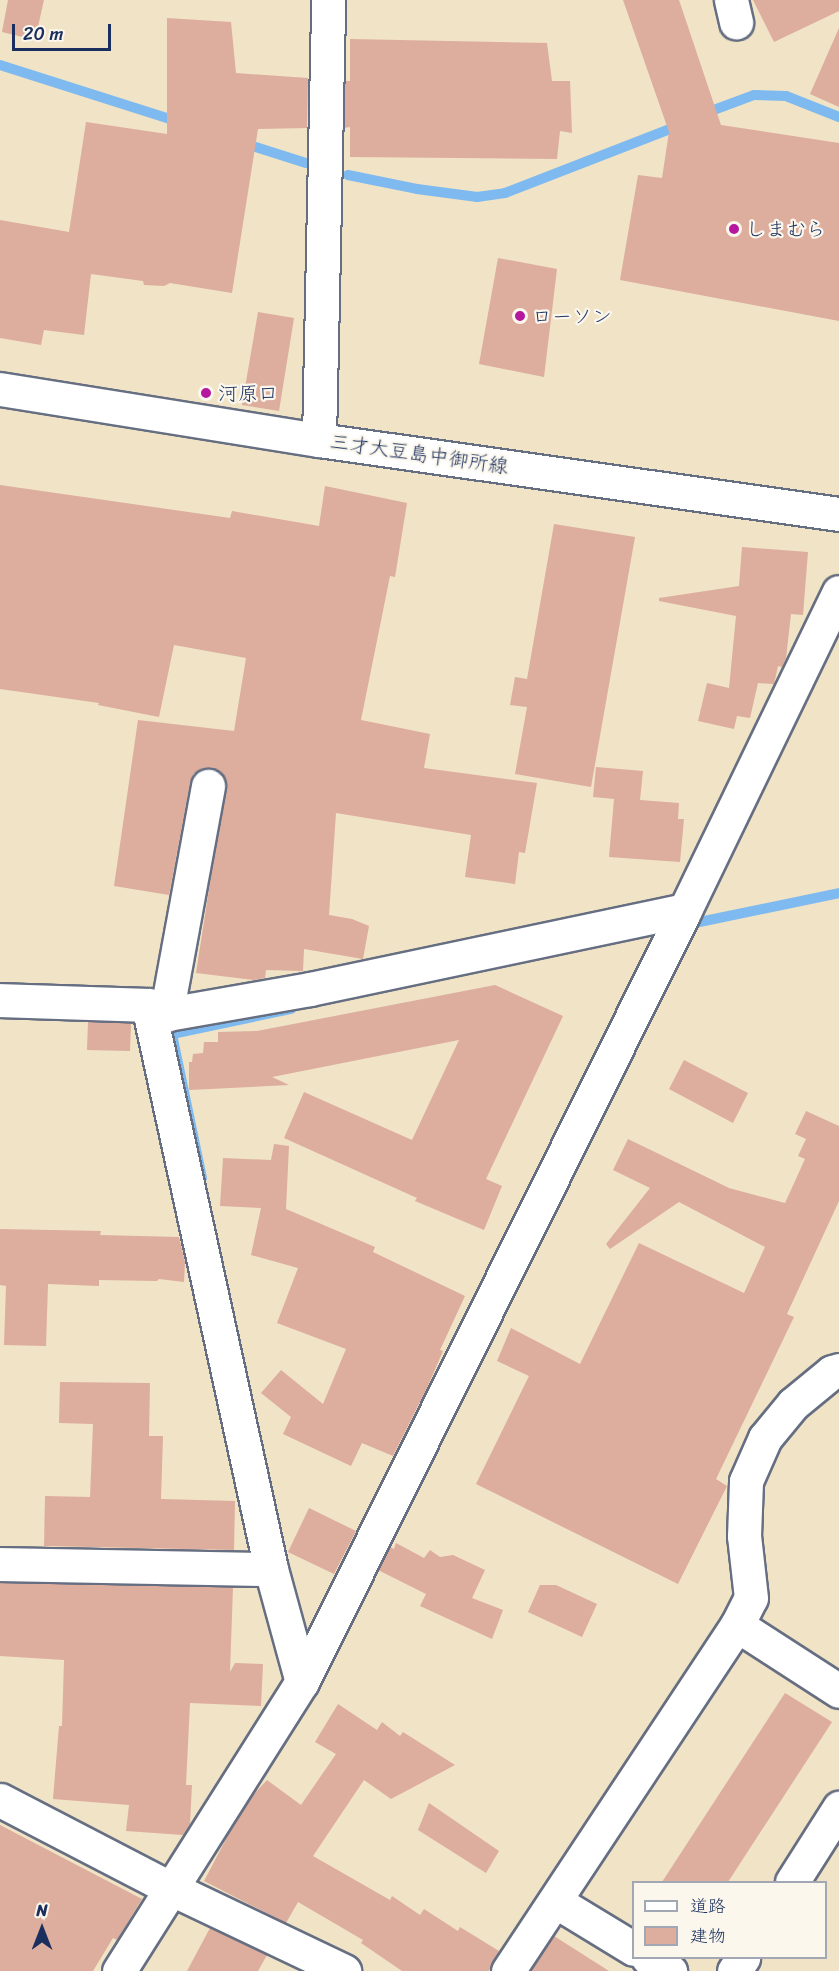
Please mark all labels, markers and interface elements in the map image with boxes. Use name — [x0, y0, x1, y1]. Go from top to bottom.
scale bar — [15, 12, 114, 50]
text: 20 m — [23, 18, 63, 50]
place label: しまむら — [746, 217, 826, 241]
marker: しまむら — [727, 222, 741, 236]
place label: ローソン — [532, 304, 612, 328]
marker: ローソン — [513, 309, 527, 323]
place label: 河原口 — [218, 381, 278, 405]
marker: 河原口 — [199, 386, 213, 400]
street label: 三才大豆島中御所線 — [328, 430, 510, 478]
legend — [632, 1881, 827, 1959]
text: 道路 — [690, 1890, 726, 1922]
text: N — [36, 1896, 48, 1925]
north arrow — [12, 1899, 72, 1959]
text: 建物 — [690, 1920, 726, 1952]

